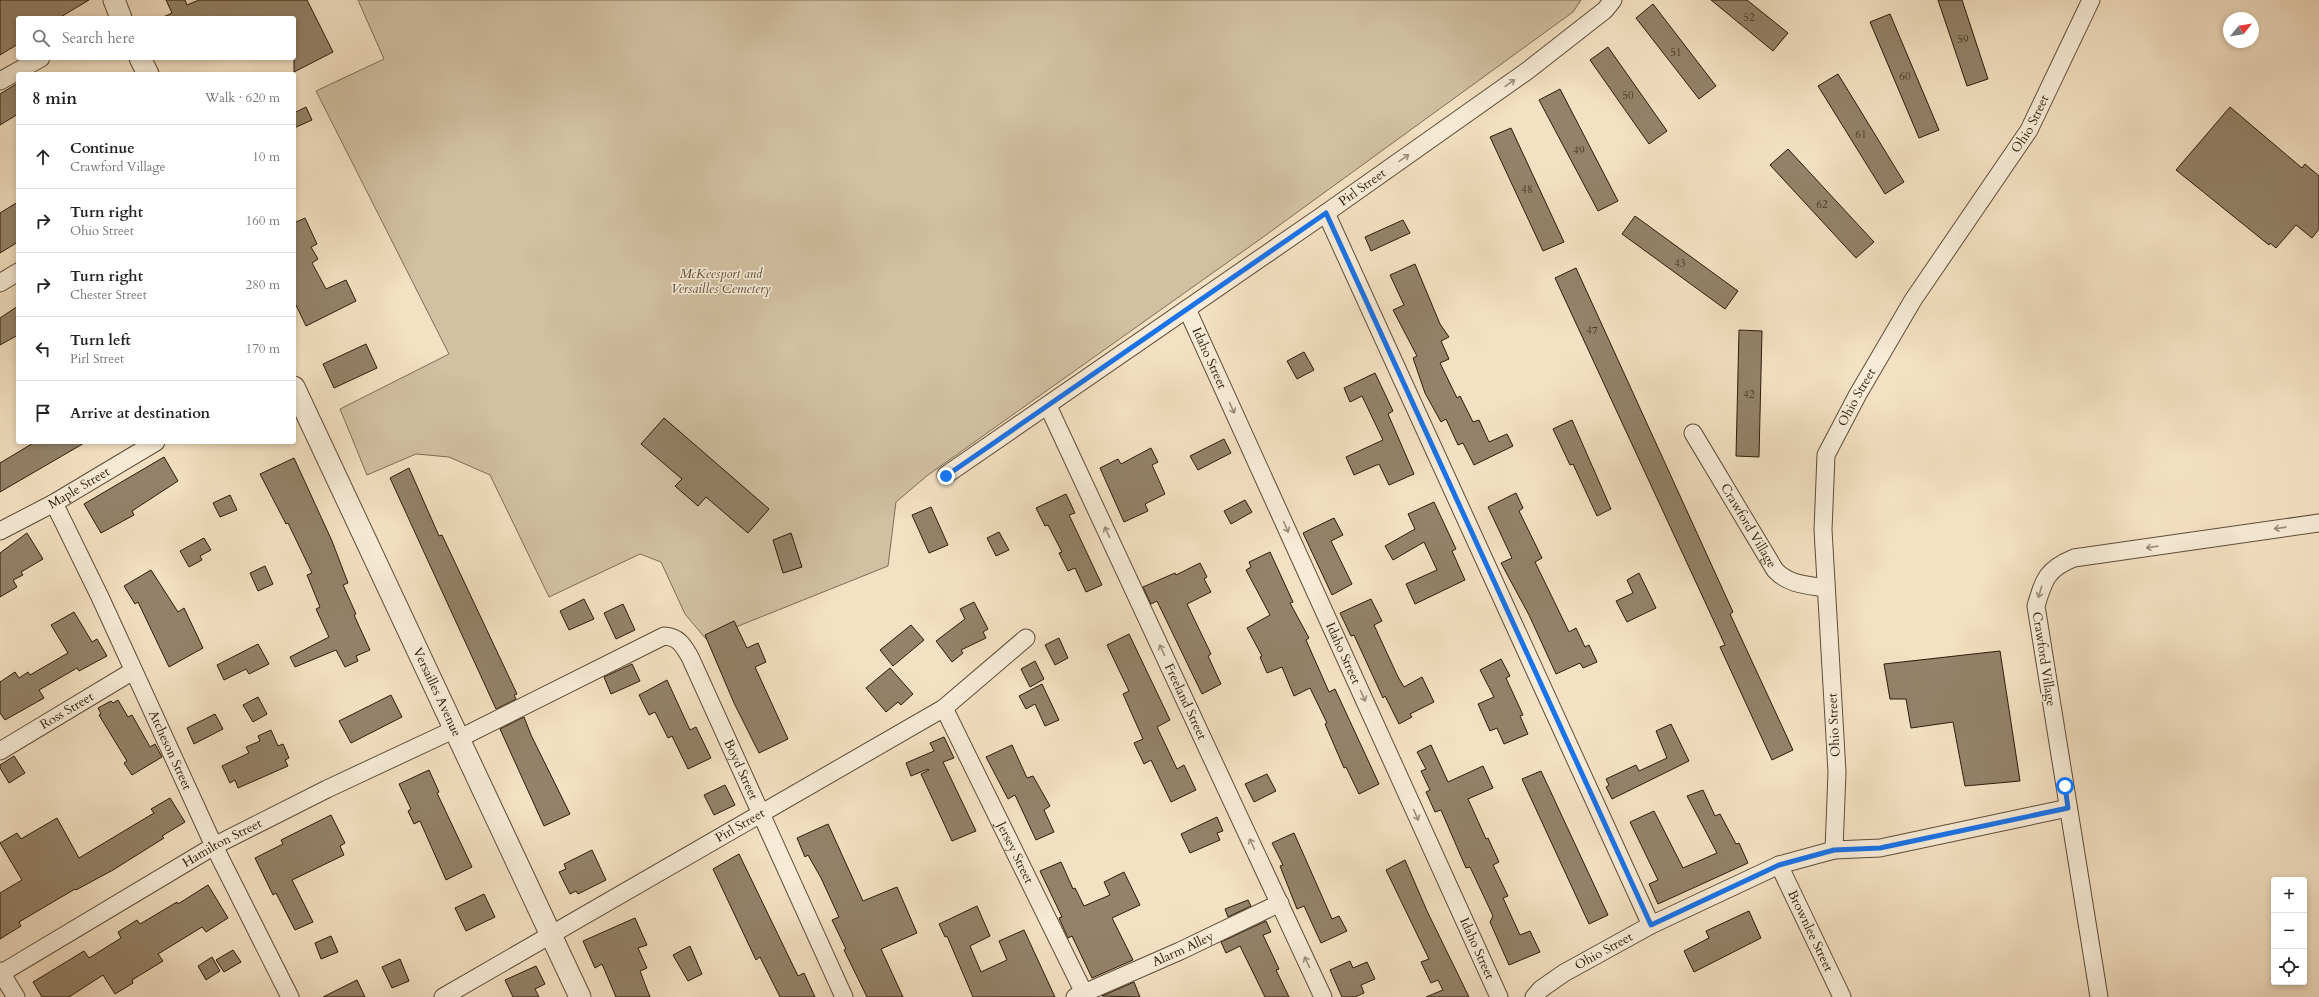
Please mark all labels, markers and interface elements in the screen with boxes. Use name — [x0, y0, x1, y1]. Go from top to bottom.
house number: 52 — [1743, 10, 1755, 25]
north arrow — [2223, 12, 2259, 48]
search box — [16, 16, 296, 60]
icon: search — [30, 27, 52, 49]
text: Search here — [62, 28, 135, 48]
house number: 59 — [1957, 32, 1969, 47]
house number: 51 — [1670, 45, 1682, 60]
house number: 60 — [1899, 69, 1911, 84]
one-way arrow — [1504, 79, 1515, 87]
text: 8 min — [32, 87, 77, 110]
house number: 50 — [1622, 88, 1634, 103]
text: Walk · 620 m — [205, 89, 280, 107]
street label: Ohio Street — [2007, 92, 2053, 157]
house number: 61 — [1855, 127, 1867, 142]
text: Continue — [70, 138, 135, 158]
house number: 49 — [1573, 143, 1585, 158]
icon: ahead — [32, 146, 54, 168]
text: 10 m — [252, 148, 280, 166]
one-way arrow — [1398, 154, 1409, 163]
text: Crawford Village — [70, 158, 166, 176]
street label: Pirl Street — [1335, 164, 1390, 210]
house number: 48 — [1521, 182, 1533, 197]
house number: 62 — [1816, 197, 1828, 212]
text: Turn right — [70, 202, 143, 222]
icon: right — [32, 210, 54, 232]
text: 160 m — [246, 212, 280, 230]
text: Ohio Street — [70, 222, 134, 240]
house number: 43 — [1674, 256, 1686, 271]
park label: McKeesport and Versailles Cemetery — [671, 265, 772, 298]
text: Turn right — [70, 266, 143, 286]
icon: right — [32, 274, 54, 296]
text: 280 m — [246, 276, 280, 294]
text: Chester Street — [70, 286, 147, 304]
house number: 47 — [1586, 323, 1598, 338]
street label: Idaho Street — [1187, 324, 1231, 392]
text: Turn left — [70, 330, 131, 350]
icon: left — [32, 338, 54, 360]
text: 170 m — [246, 340, 280, 358]
text: Pirl Street — [70, 350, 124, 368]
street label: Ohio Street — [1834, 365, 1880, 429]
house number: 42 — [1743, 387, 1755, 402]
icon: arrive — [32, 402, 54, 424]
one-way arrow — [1229, 402, 1236, 414]
text: Arrive at destination — [70, 403, 210, 423]
street label: Maple Street — [45, 463, 113, 513]
route end — [937, 467, 955, 485]
street label: Crawford Village — [1716, 480, 1781, 571]
one-way arrow — [1283, 520, 1290, 532]
one-way arrow — [2274, 524, 2287, 532]
one-way arrow — [1103, 526, 1110, 538]
one-way arrow — [2146, 543, 2159, 551]
one-way arrow — [2036, 586, 2043, 599]
street label: Crawford Village — [2028, 610, 2060, 708]
street label: Idaho Street — [1321, 620, 1365, 687]
one-way arrow — [1158, 644, 1165, 656]
street label: Versailles Avenue — [408, 645, 466, 740]
street label: Freeland Street — [1160, 661, 1211, 743]
street label: Ross Street — [37, 688, 97, 734]
one-way arrow — [1359, 690, 1367, 702]
street label: Ohio Street — [1823, 693, 1845, 757]
street label: Atcheson Street — [144, 707, 196, 793]
street label: Boyd Street — [719, 736, 762, 802]
route start — [2056, 777, 2074, 795]
street label: Pirl Street — [712, 804, 768, 847]
one-way arrow — [1413, 808, 1420, 820]
street label: Hamilton Street — [179, 814, 265, 872]
street label: Jersey Street — [991, 817, 1038, 887]
one-way arrow — [1248, 838, 1255, 850]
map controls — [2271, 877, 2307, 985]
button: + — [2271, 877, 2307, 913]
street label: Brownlee Street — [1783, 887, 1838, 975]
button: − — [2271, 913, 2307, 949]
street label: Idaho Street — [1455, 915, 1499, 982]
street label: Alarm Alley — [1149, 927, 1217, 971]
street label: Ohio Street — [1571, 928, 1636, 974]
button: locate — [2271, 949, 2307, 985]
one-way arrow — [1303, 956, 1310, 968]

